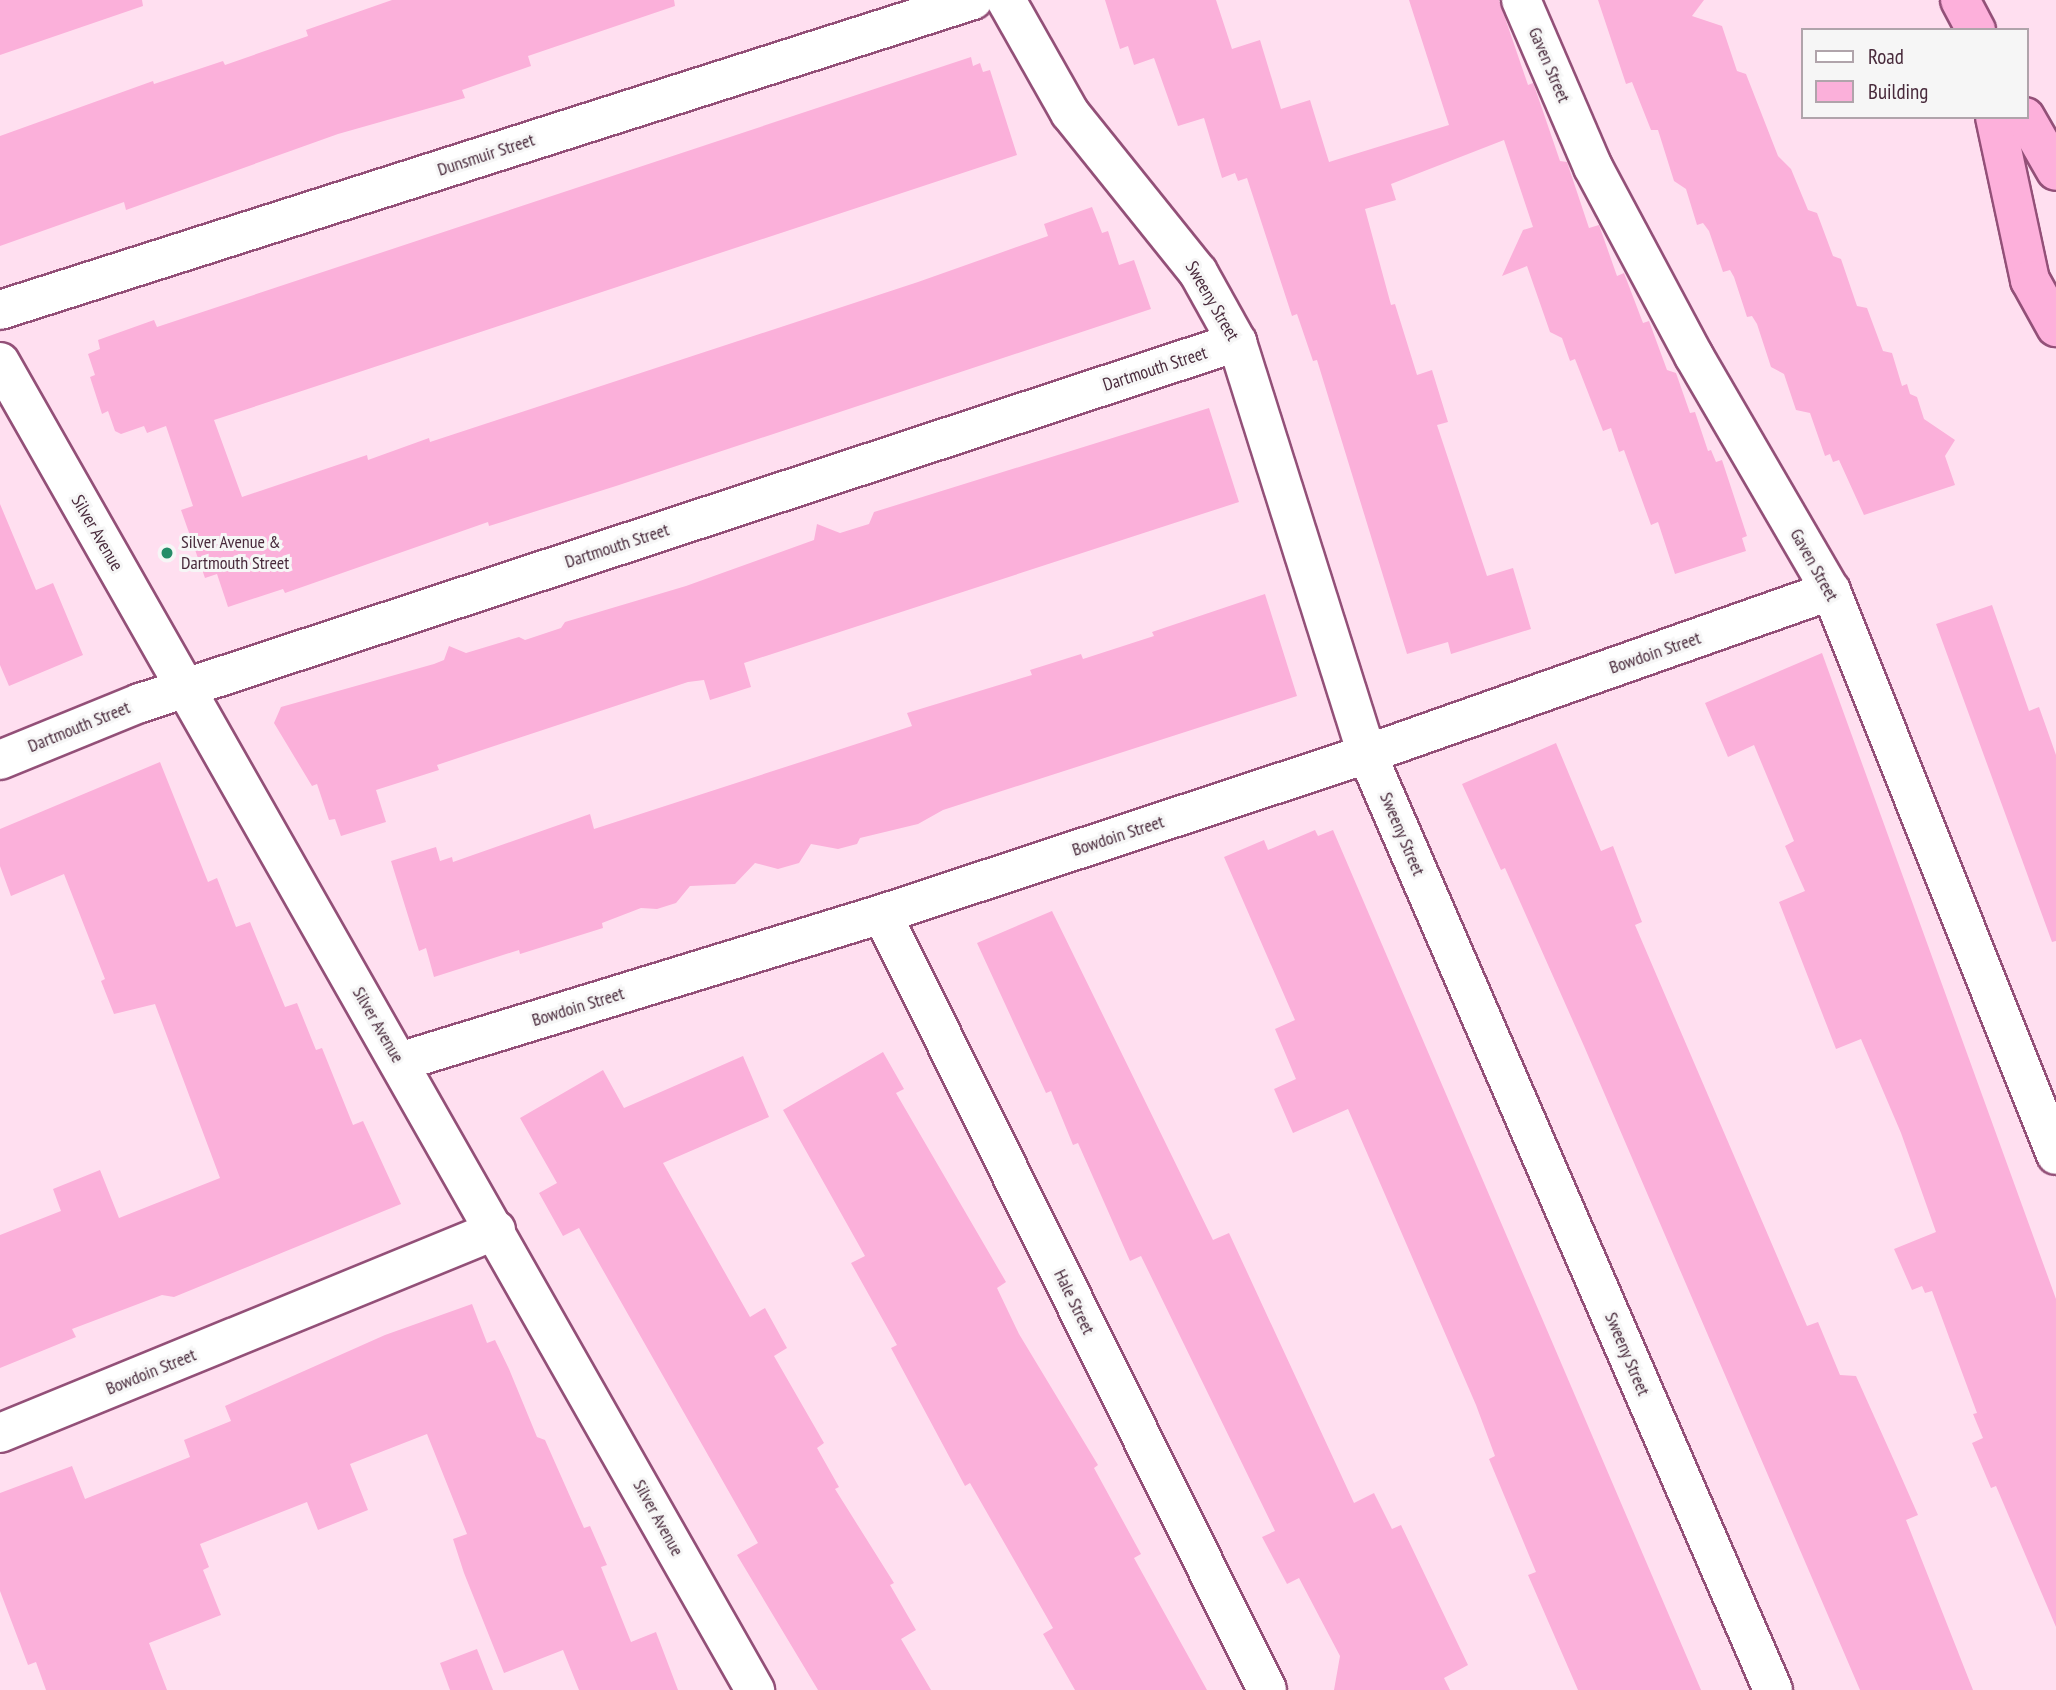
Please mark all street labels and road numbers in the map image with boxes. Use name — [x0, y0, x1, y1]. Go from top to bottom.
street label: Gaven Street — [1524, 24, 1574, 106]
street label: Dunsmuir Street — [435, 129, 537, 181]
street label: Sweeny Street — [1180, 257, 1244, 345]
street label: Dartmouth Street — [1100, 342, 1210, 396]
street label: Silver Avenue — [67, 491, 127, 575]
street label: Dartmouth Street — [562, 519, 672, 573]
street label: Gaven Street — [1785, 525, 1843, 605]
street label: Bowdoin Street — [1606, 627, 1704, 679]
street label: Dartmouth Street — [25, 697, 133, 757]
street label: Sweeny Street — [1375, 789, 1429, 879]
street label: Bowdoin Street — [1069, 811, 1167, 861]
street label: Silver Avenue — [348, 983, 408, 1067]
street label: Bowdoin Street — [529, 983, 627, 1031]
street label: Hale Street — [1049, 1266, 1099, 1338]
street label: Sweeny Street — [1600, 1309, 1654, 1399]
street label: Bowdoin Street — [103, 1344, 199, 1400]
street label: Silver Avenue — [628, 1476, 688, 1560]

